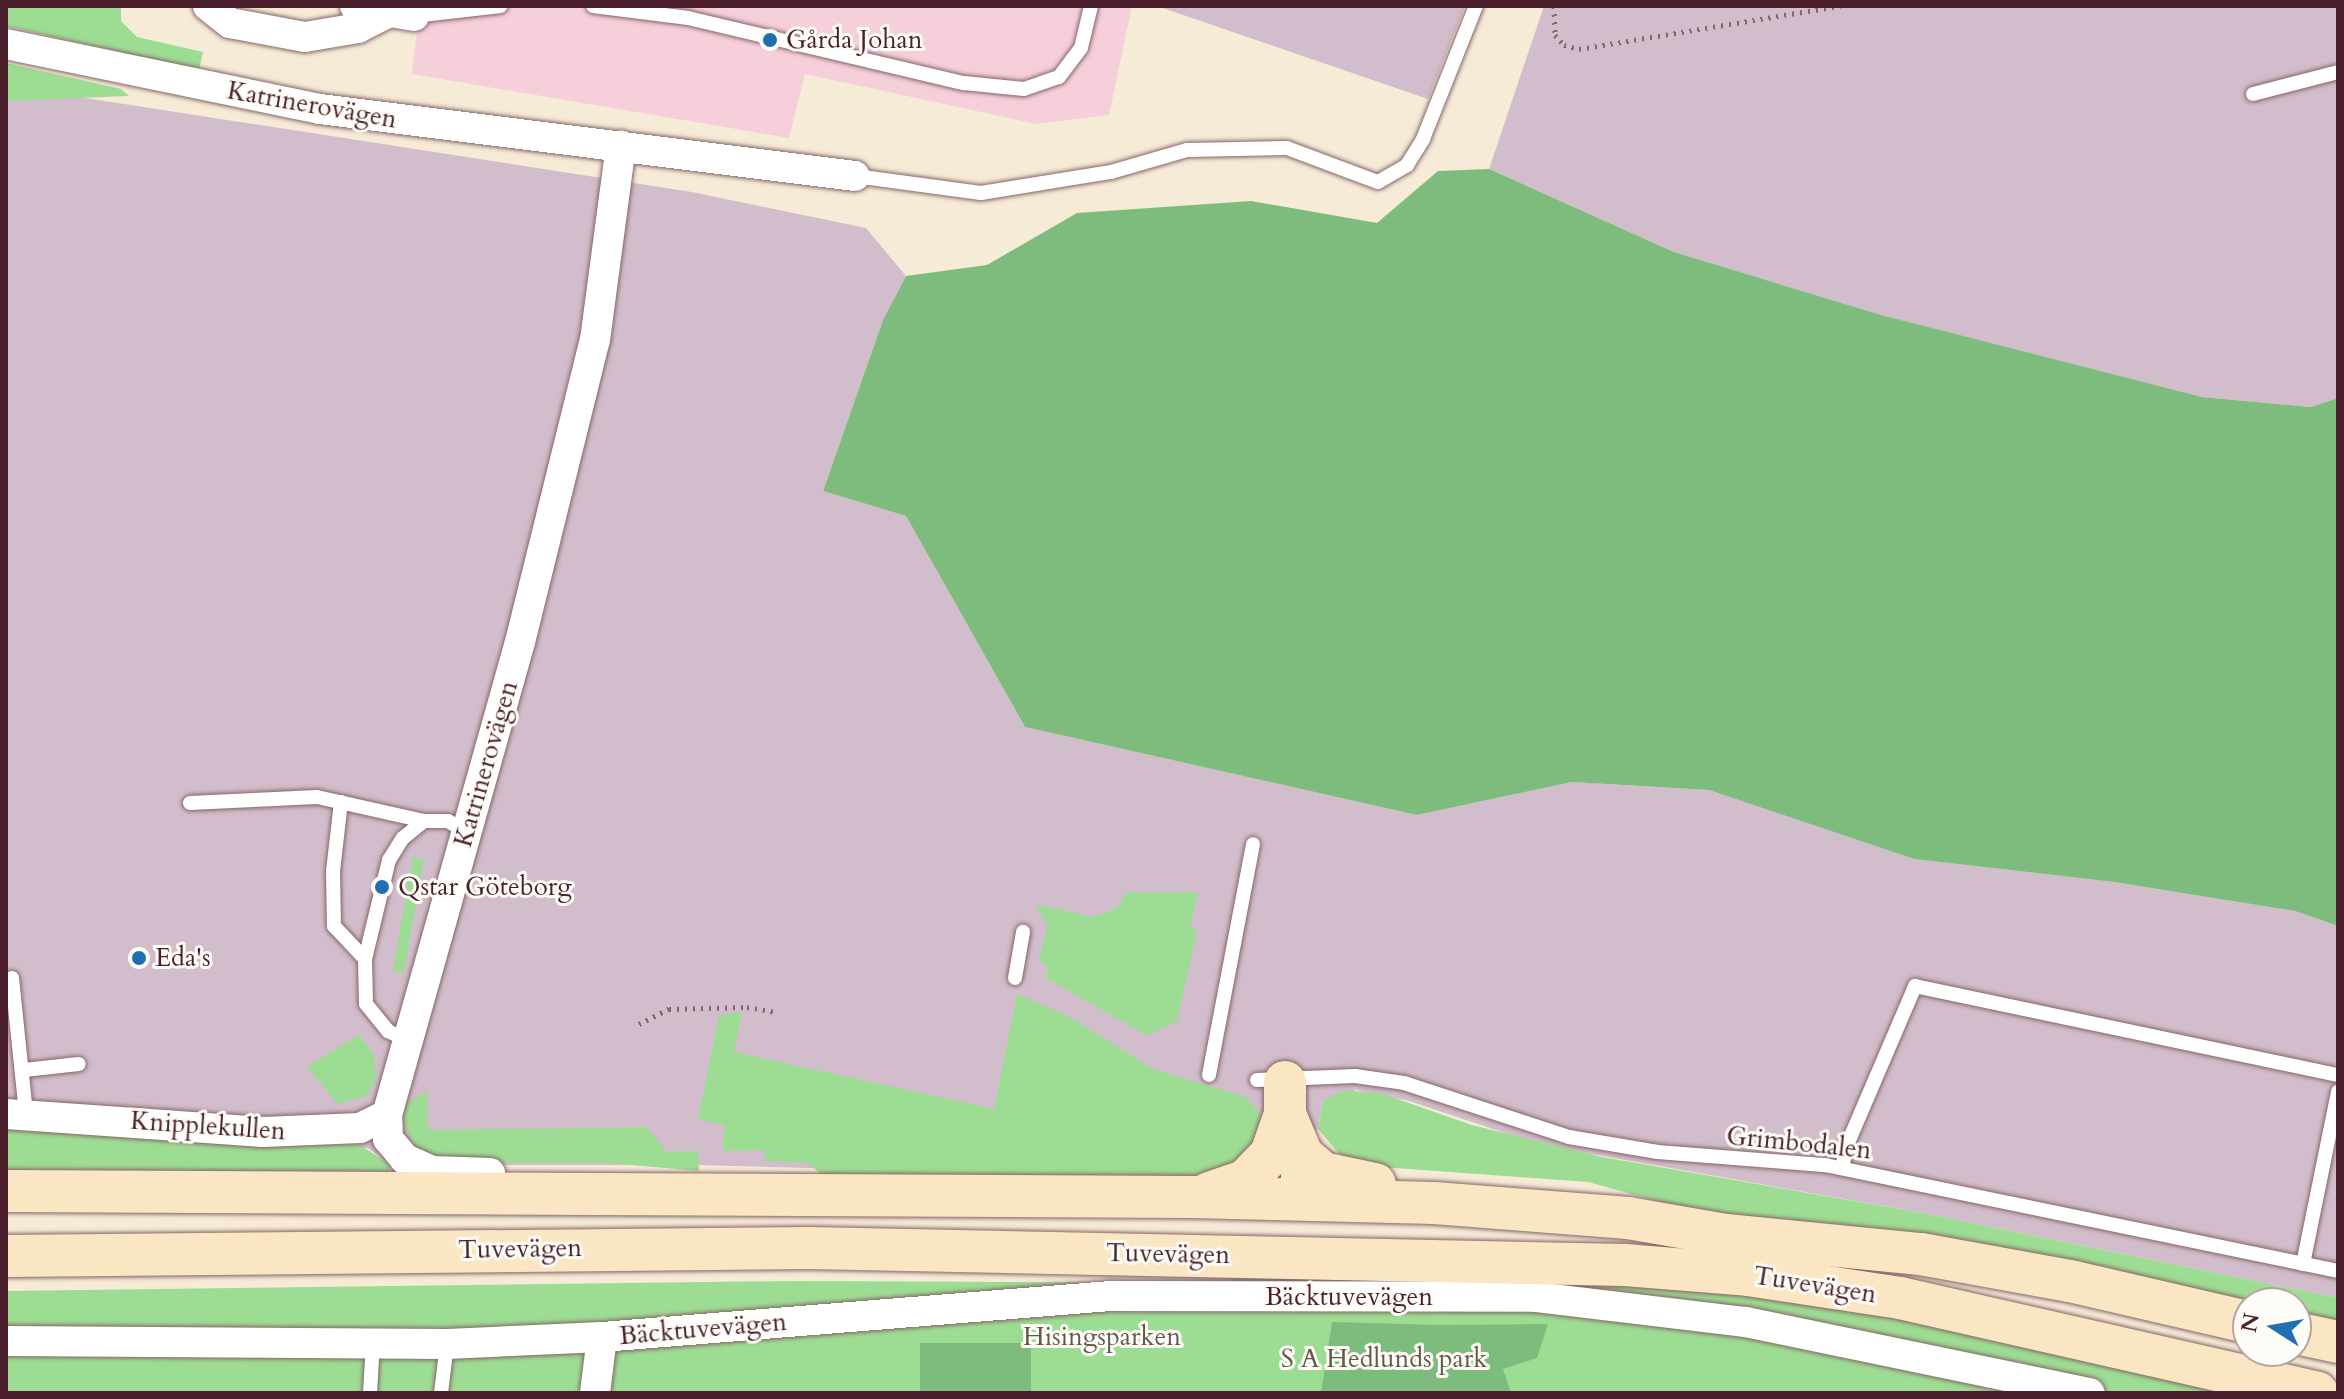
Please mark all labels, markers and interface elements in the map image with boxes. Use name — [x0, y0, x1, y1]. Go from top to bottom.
place label: Gårda Johan — [786, 24, 922, 56]
marker: Gårda Johan — [761, 31, 779, 49]
street label: Katrinerovägen — [225, 75, 399, 135]
street label: Katrinerovägen — [447, 677, 525, 851]
place label: Qstar Göteborg — [398, 871, 572, 903]
marker: Qstar Göteborg — [373, 878, 391, 896]
place label: Eda's — [155, 942, 211, 974]
marker: Eda's — [130, 949, 148, 967]
street label: Knipplekullen — [129, 1105, 287, 1147]
street label: Grimbodalen — [1725, 1120, 1873, 1166]
street label: Tuvevägen — [458, 1232, 582, 1266]
street label: Tuvevägen — [1106, 1237, 1230, 1271]
street label: Tuvevägen — [1751, 1260, 1879, 1310]
street label: Bäcktuvevägen — [1265, 1281, 1433, 1313]
north arrow — [2232, 1287, 2312, 1367]
street label: Bäcktuvevägen — [618, 1306, 788, 1352]
text: N — [2234, 1311, 2267, 1335]
park label: Hisingsparken — [1023, 1321, 1181, 1353]
park label: S A Hedlunds park — [1281, 1343, 1487, 1375]

